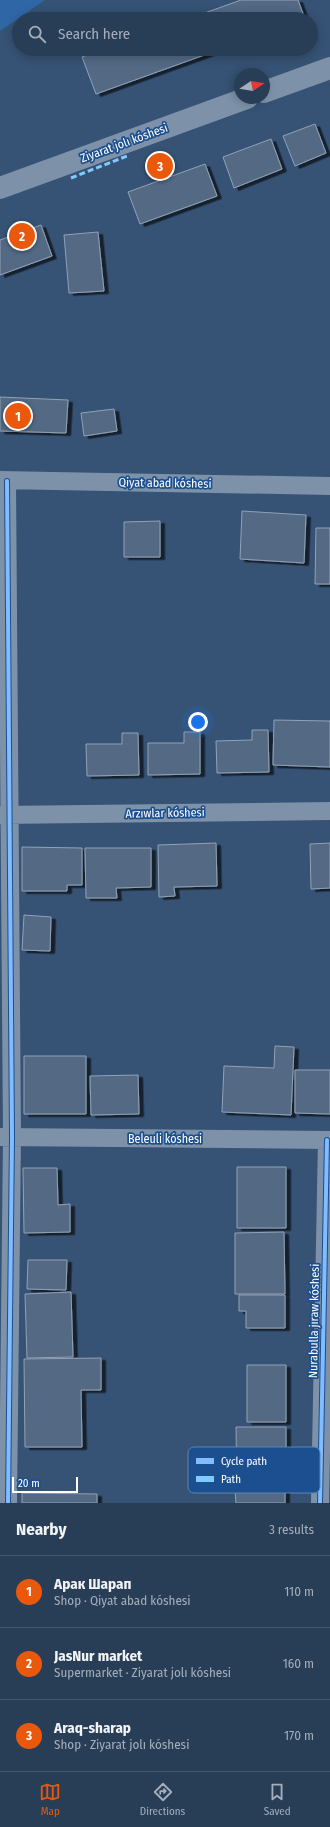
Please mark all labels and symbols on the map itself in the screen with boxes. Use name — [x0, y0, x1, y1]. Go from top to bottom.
north arrow — [234, 68, 270, 104]
street label: Ziyarat jolı kóshesi — [78, 121, 170, 165]
pin: 3 — [147, 151, 173, 181]
pin: 2 — [9, 221, 35, 251]
pin: 1 — [5, 401, 31, 431]
street label: Qiyat abad kóshesi — [118, 475, 212, 491]
your location — [188, 712, 208, 732]
street label: Arzıwlar kóshesi — [125, 805, 205, 821]
street label: Beleuli kóshesi — [128, 1132, 202, 1146]
street label: Nurabulla jıraw kóshesi — [306, 1264, 322, 1378]
legend — [188, 1447, 320, 1493]
text: Cycle path — [221, 1455, 267, 1468]
text: Path — [221, 1473, 241, 1486]
scale bar — [12, 1475, 78, 1494]

